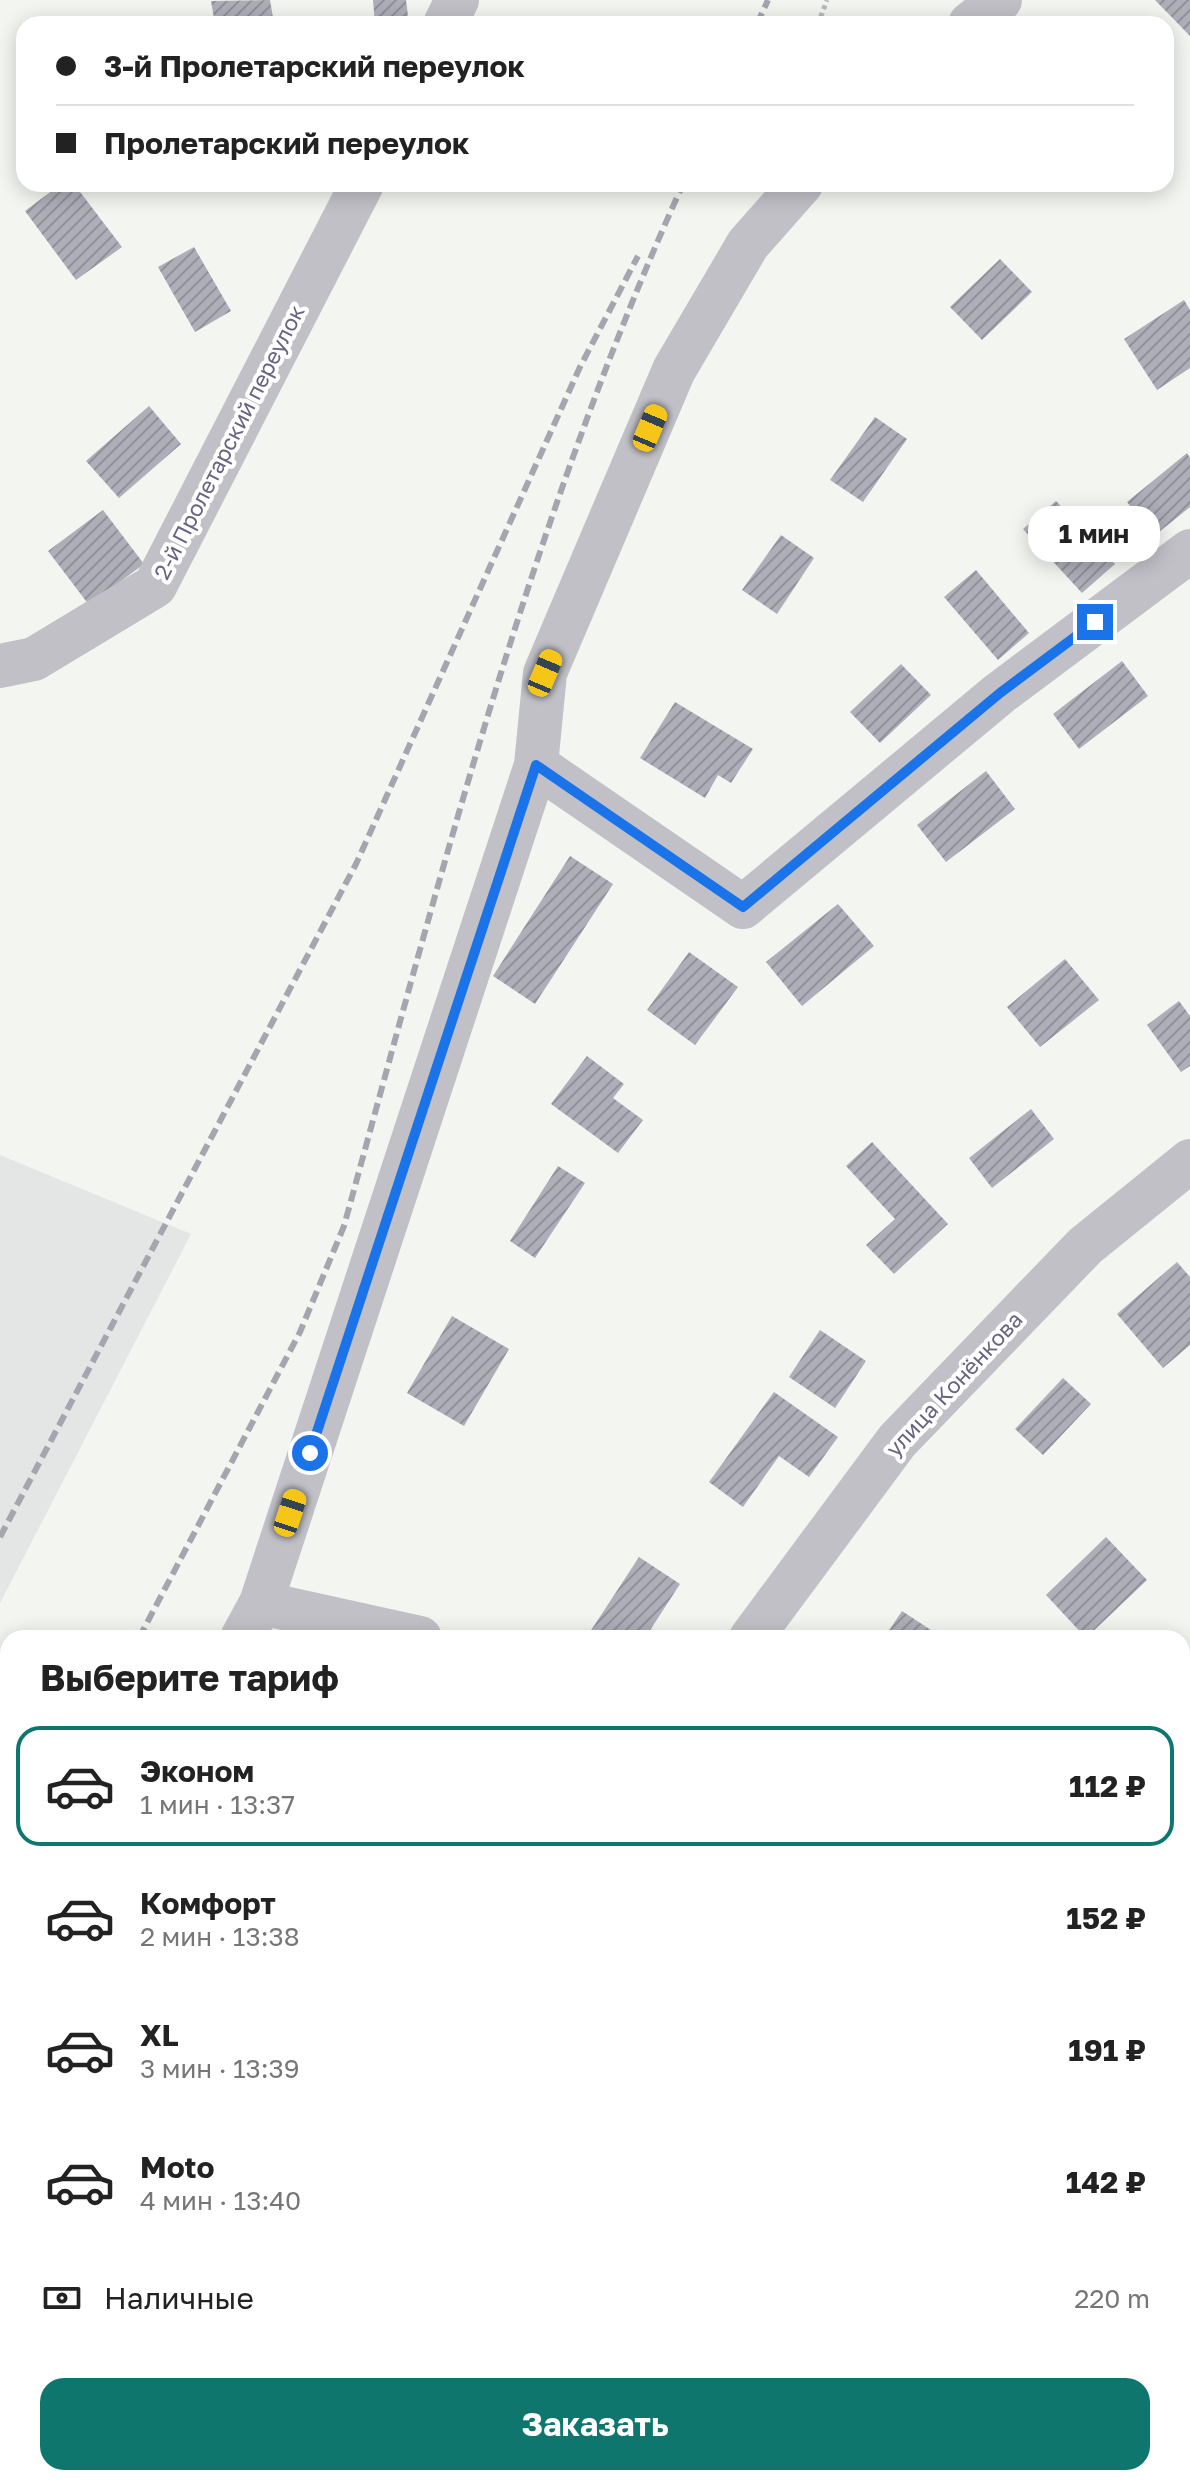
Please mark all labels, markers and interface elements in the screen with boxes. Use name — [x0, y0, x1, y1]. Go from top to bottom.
text: 3-й Пролетарский переулок — [104, 48, 525, 84]
text: Пролетарский переулок — [104, 125, 469, 161]
street label: 2-й Пролетарский переулок — [147, 300, 310, 583]
car — [630, 401, 670, 455]
callout: 1 мин — [1029, 506, 1161, 562]
text: 1 мин — [1059, 518, 1129, 549]
route end — [1077, 604, 1113, 640]
car — [525, 646, 565, 700]
street label: улица Конёнкова — [880, 1306, 1028, 1462]
route start — [292, 1435, 328, 1471]
car — [271, 1486, 309, 1540]
text: Выберите тариф — [40, 1656, 339, 1699]
icon: car — [44, 1750, 116, 1822]
text: Эконом — [140, 1753, 254, 1789]
text: 112 ₽ — [1069, 1768, 1146, 1804]
text: 1 мин · 13:37 — [140, 1789, 295, 1820]
icon: car — [44, 1882, 116, 1954]
text: Комфорт — [140, 1885, 276, 1921]
text: 152 ₽ — [1066, 1900, 1146, 1936]
text: 2 мин · 13:38 — [140, 1921, 300, 1952]
icon: car — [44, 2014, 116, 2086]
text: XL — [140, 2017, 179, 2053]
text: 191 ₽ — [1068, 2032, 1146, 2068]
text: 3 мин · 13:39 — [140, 2053, 300, 2084]
icon: car — [44, 2146, 116, 2218]
text: Moto — [140, 2149, 215, 2185]
text: 142 ₽ — [1066, 2164, 1146, 2200]
text: 4 мин · 13:40 — [140, 2185, 301, 2216]
icon: cash — [40, 2276, 84, 2320]
text: Наличные — [104, 2280, 254, 2316]
text: 220 m — [1074, 2283, 1150, 2314]
button: Заказать — [40, 2378, 1150, 2470]

